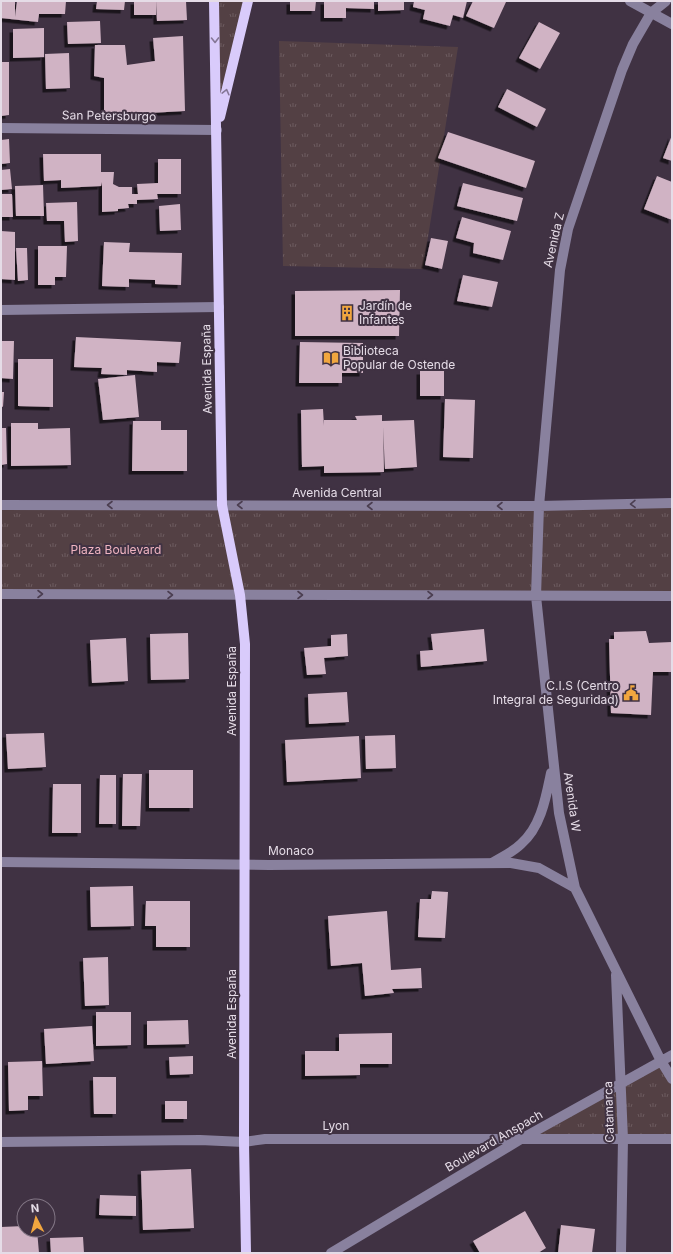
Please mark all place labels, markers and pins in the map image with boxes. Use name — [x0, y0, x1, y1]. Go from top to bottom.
place label: Jardín de Infantes — [359, 298, 412, 327]
building icon: Jardín de Infantes — [338, 304, 356, 322]
place label: Biblioteca Popular de Ostende — [343, 343, 455, 372]
library icon: Biblioteca Popular de Ostende — [322, 349, 340, 367]
place label: C.I.S (Centro Integral de Seguridad) — [493, 678, 619, 707]
public building icon: C.I.S (Centro Integral de Seguridad) — [622, 684, 640, 702]

